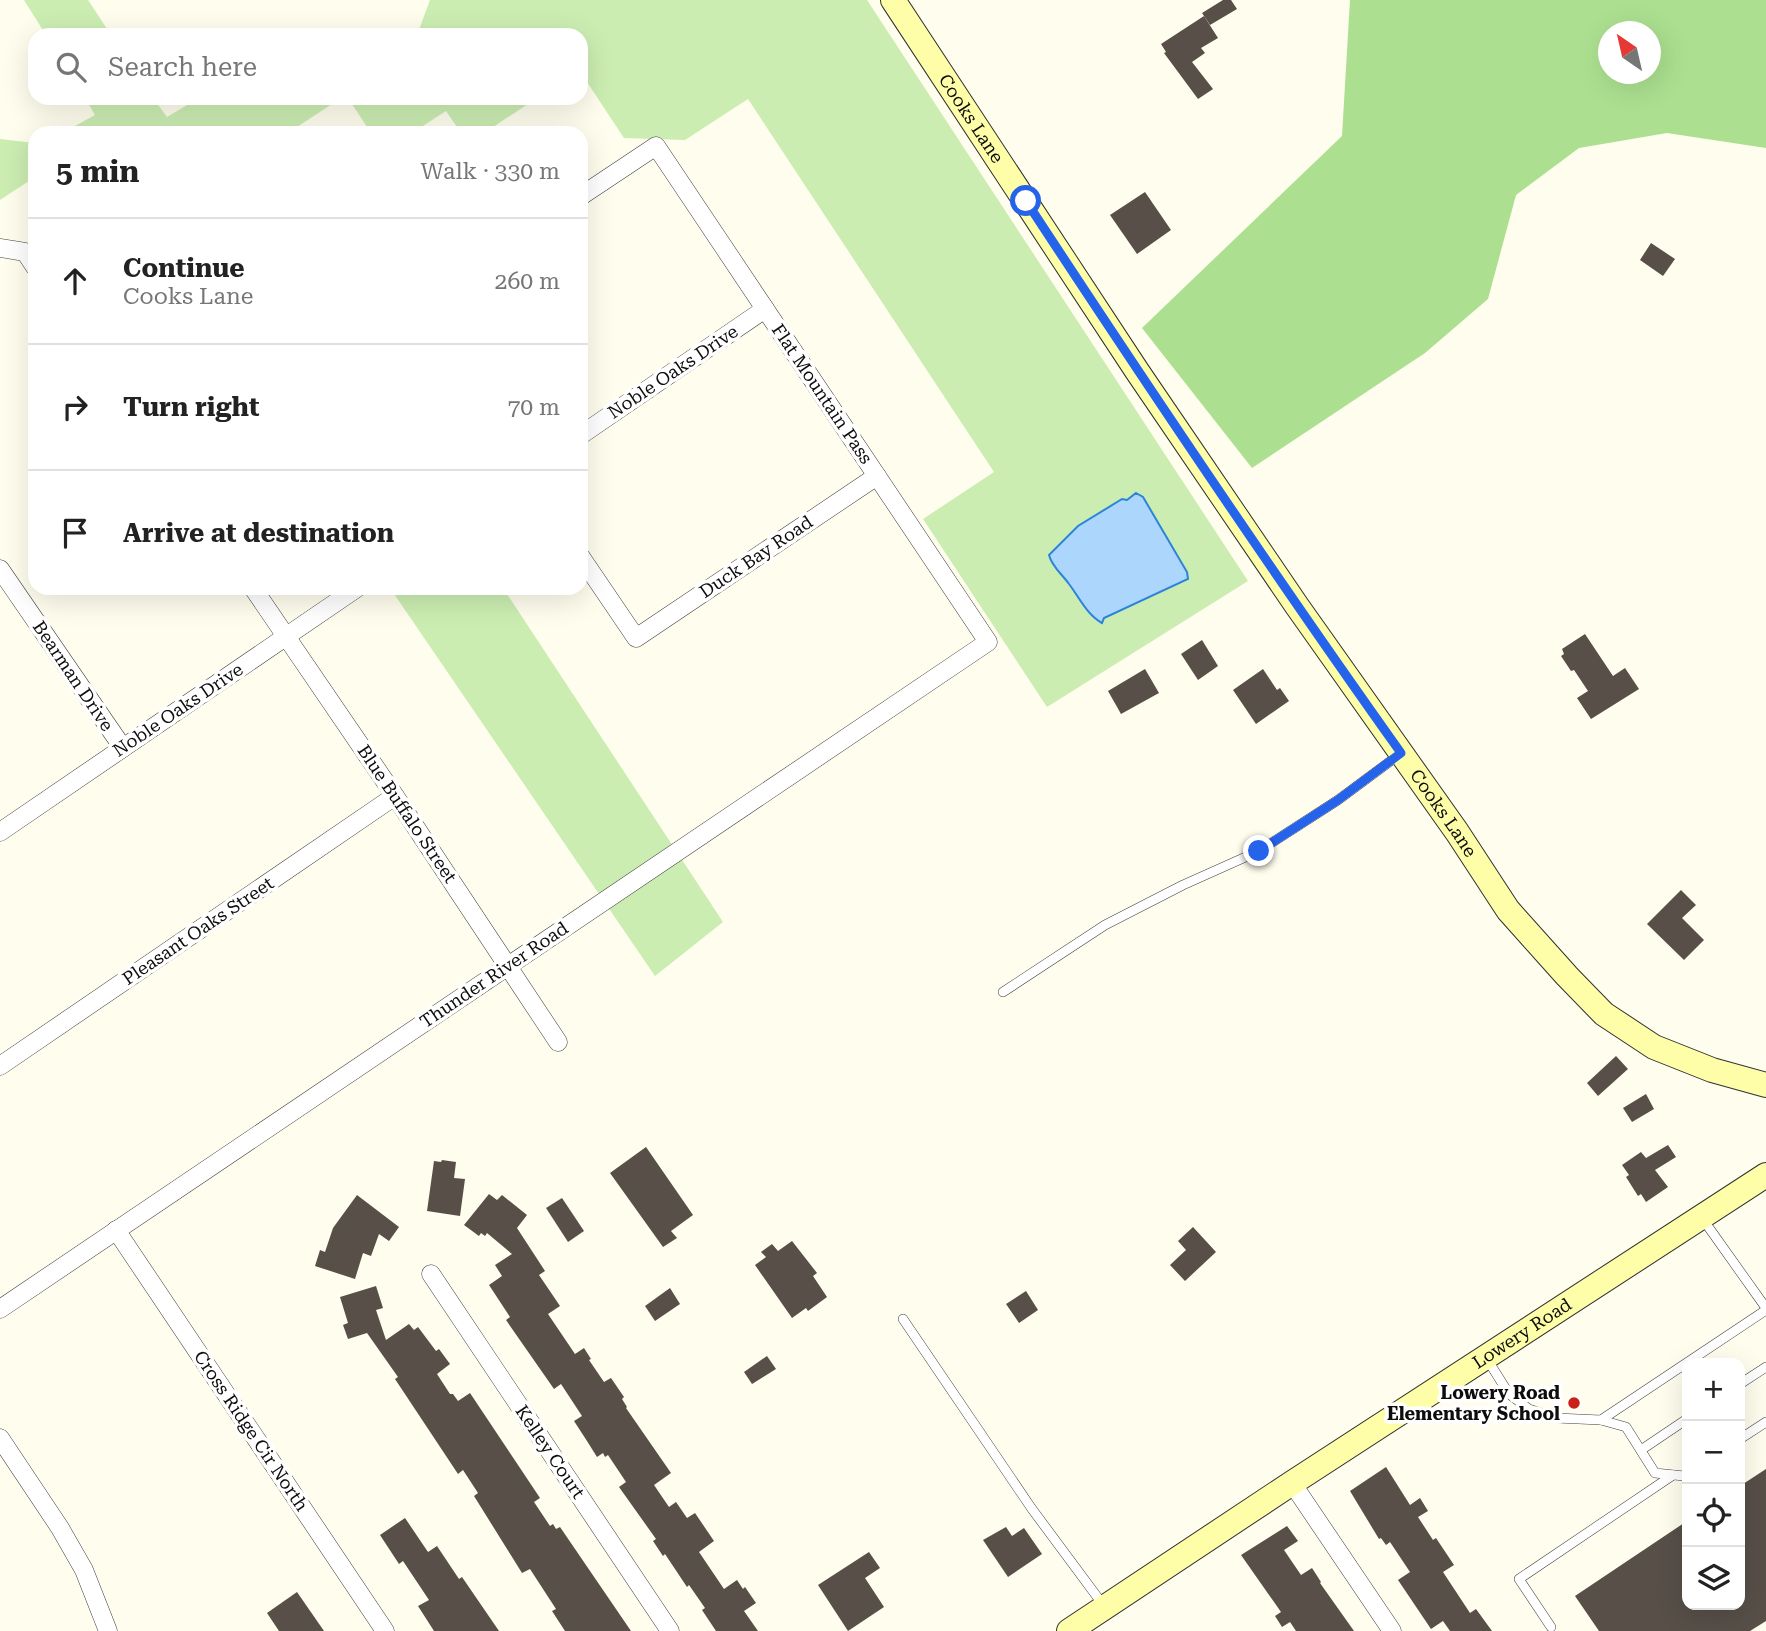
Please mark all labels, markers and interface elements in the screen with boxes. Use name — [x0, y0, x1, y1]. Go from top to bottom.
north arrow — [1598, 21, 1661, 84]
search box — [28, 28, 588, 105]
icon: search — [52, 48, 90, 86]
text: Search here — [108, 52, 257, 82]
street label: Cooks Lane — [935, 70, 1008, 167]
text: 5 min — [56, 154, 139, 189]
text: Walk · 330 m — [421, 158, 560, 185]
route start — [1010, 185, 1041, 216]
text: Continue — [123, 253, 245, 283]
icon: ahead — [56, 262, 94, 300]
text: 260 m — [495, 268, 560, 295]
text: Cooks Lane — [123, 283, 253, 310]
street label: Noble Oaks Drive — [604, 320, 742, 423]
street label: Flat Mountain Pass — [768, 320, 877, 468]
icon: right — [56, 388, 94, 426]
text: Turn right — [123, 392, 259, 422]
text: 70 m — [507, 394, 560, 421]
street label: Duck Bay Road — [695, 511, 817, 602]
icon: arrive — [56, 514, 94, 552]
text: Arrive at destination — [123, 518, 394, 548]
street label: Bearman Drive — [29, 617, 118, 735]
street label: Noble Oaks Drive — [109, 658, 247, 761]
street label: Blue Buffalo Street — [353, 741, 462, 887]
street label: Cooks Lane — [1406, 765, 1481, 861]
route end — [1243, 835, 1274, 866]
street label: Pleasant Oaks Street — [118, 872, 277, 989]
street label: Thunder River Road — [416, 917, 572, 1032]
street label: Lowery Road — [1468, 1293, 1576, 1373]
street label: Cross Ridge Cir North — [190, 1347, 313, 1515]
map controls — [1682, 1358, 1745, 1610]
button: + — [1682, 1358, 1745, 1421]
place label: Lowery Road Elementary School — [1387, 1382, 1560, 1424]
marker: Lowery Road Elementary School — [1566, 1395, 1582, 1411]
street label: Kelley Court — [511, 1401, 590, 1503]
button: − — [1682, 1421, 1745, 1484]
button: locate — [1682, 1484, 1745, 1547]
button: layers — [1682, 1547, 1745, 1610]

